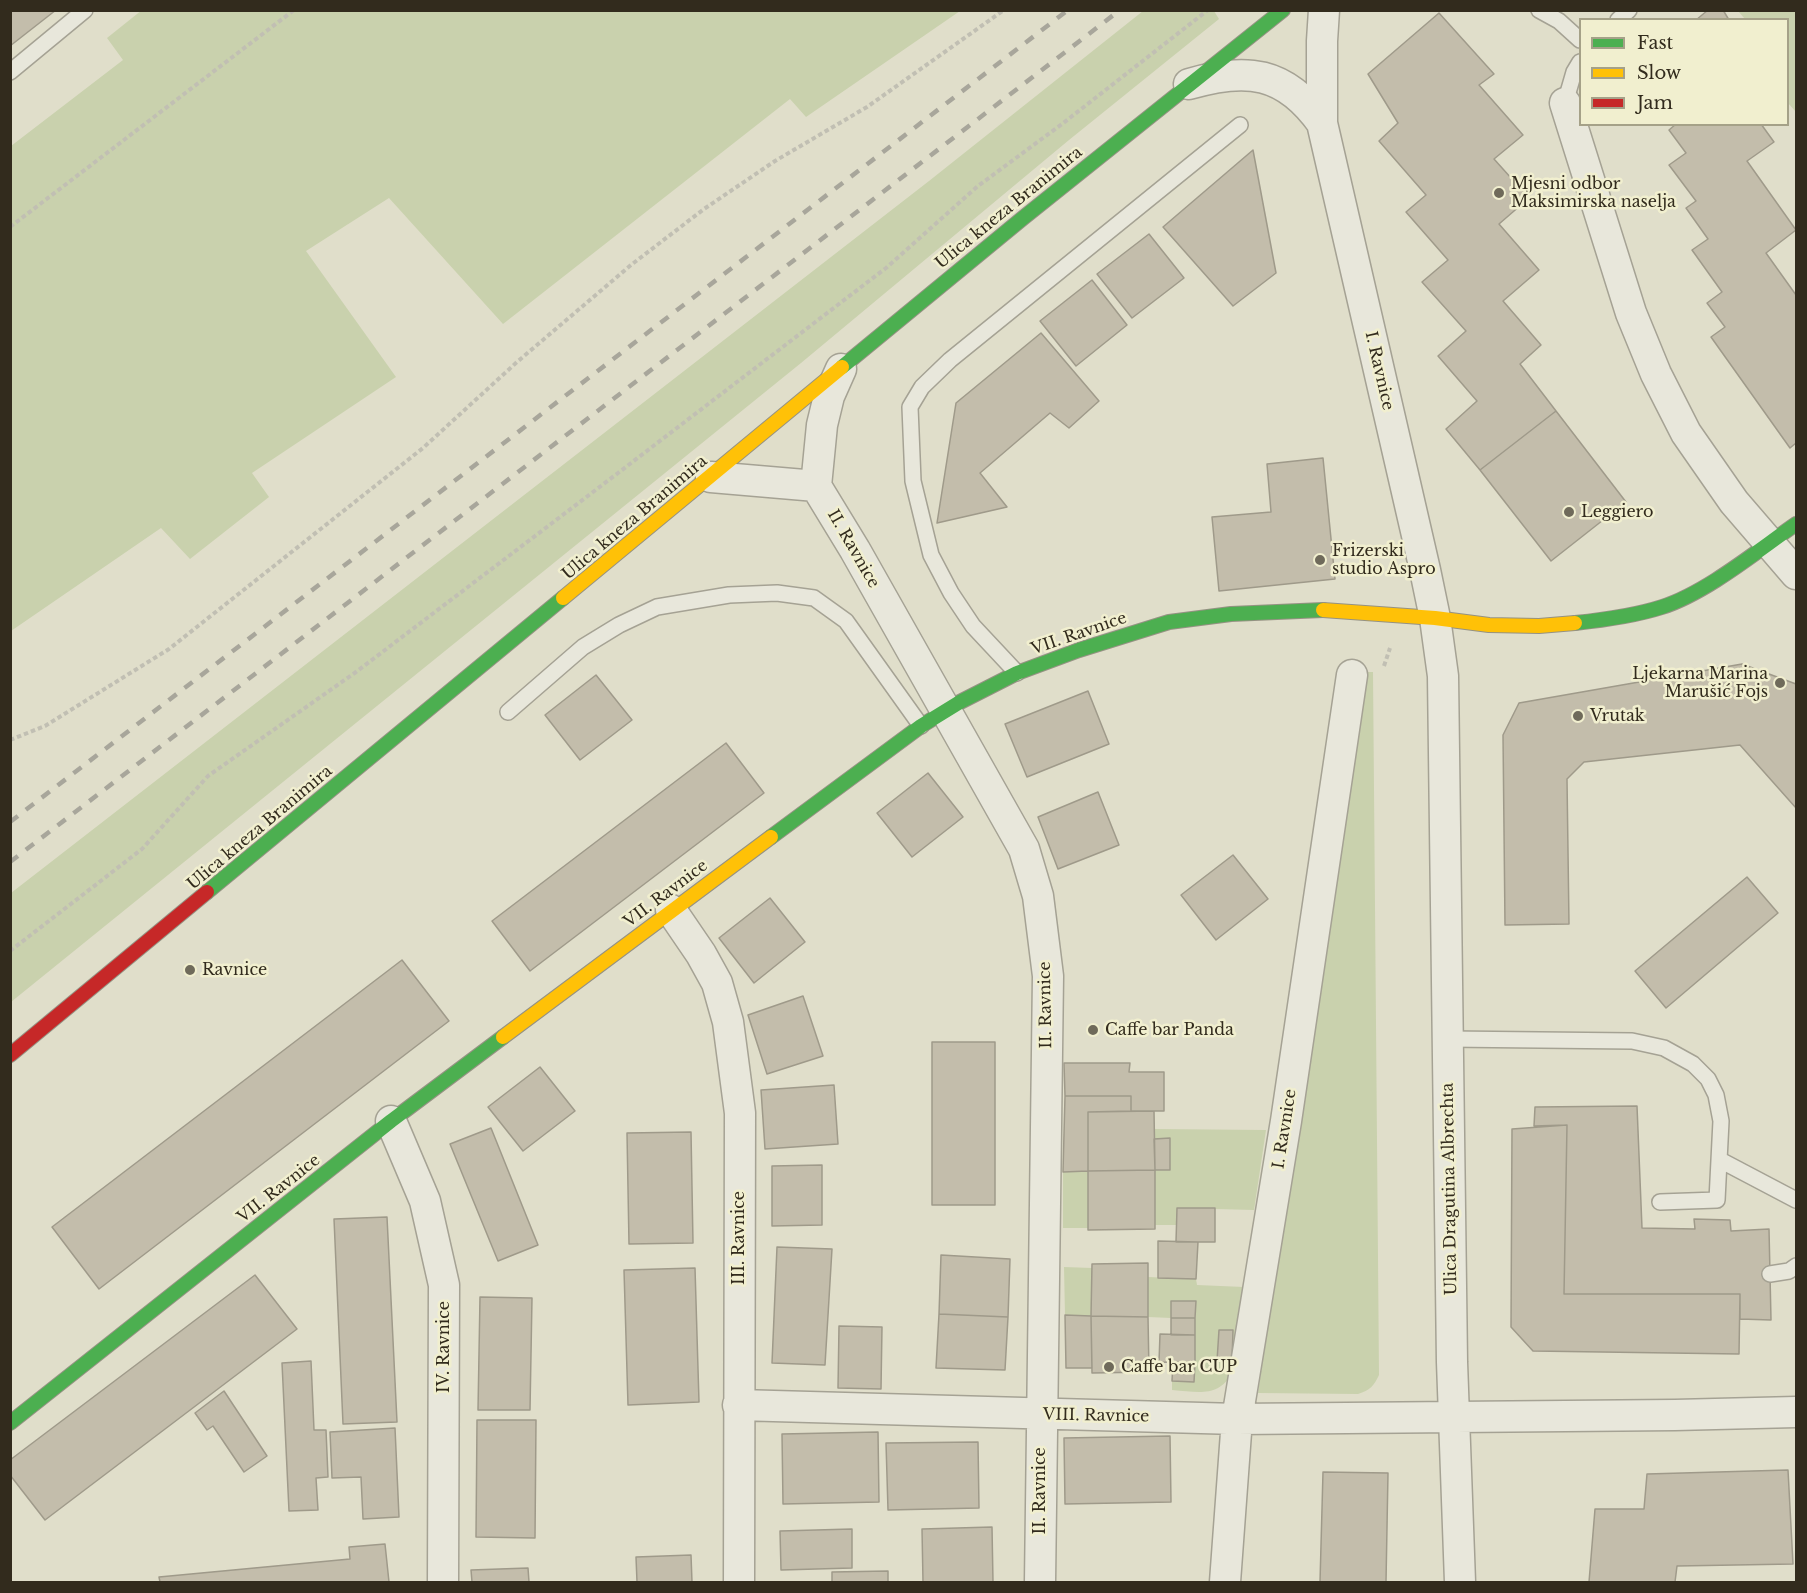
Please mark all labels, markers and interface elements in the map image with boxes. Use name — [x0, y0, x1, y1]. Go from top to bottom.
legend — [1579, 18, 1789, 126]
text: Fast — [1637, 32, 1673, 54]
text: Slow — [1637, 62, 1681, 84]
text: Jam — [1637, 92, 1673, 114]
street label: Ulica kneza Branimira — [932, 143, 1086, 273]
place label: Mjesni odbor Maksimirska naselja — [1511, 174, 1676, 212]
marker: Mjesni odbor Maksimirska naselja — [1492, 186, 1506, 200]
street label: I. Ravnice — [1361, 330, 1397, 412]
street label: Ulica kneza Branimira — [559, 452, 711, 584]
place label: Leggiero — [1581, 502, 1654, 522]
marker: Leggiero — [1562, 505, 1576, 519]
street label: II. Ravnice — [823, 506, 883, 592]
place label: Frizerski studio Aspro — [1332, 541, 1436, 579]
marker: Frizerski studio Aspro — [1313, 553, 1327, 567]
street label: VII. Ravnice — [1029, 609, 1129, 659]
place label: Ljekarna Marina Marušić Fojs — [1632, 664, 1768, 702]
marker: Ljekarna Marina Marušić Fojs — [1773, 676, 1787, 690]
place label: Vrutak — [1590, 706, 1645, 726]
marker: Vrutak — [1571, 709, 1585, 723]
street label: Ulica kneza Branimira — [184, 762, 336, 894]
street label: VII. Ravnice — [620, 856, 712, 932]
place label: Ravnice — [202, 960, 267, 980]
street label: II. Ravnice — [1036, 961, 1056, 1049]
marker: Ravnice — [183, 963, 197, 977]
place label: Caffe bar Panda — [1105, 1020, 1234, 1040]
marker: Caffe bar Panda — [1086, 1023, 1100, 1037]
street label: Ulica Dragutina Albrechta — [1439, 1083, 1461, 1295]
street label: I. Ravnice — [1269, 1088, 1301, 1170]
street label: VII. Ravnice — [234, 1151, 324, 1227]
street label: III. Ravnice — [729, 1191, 749, 1285]
street label: IV. Ravnice — [434, 1301, 454, 1393]
place label: Caffe bar CUP — [1121, 1357, 1237, 1377]
marker: Caffe bar CUP — [1102, 1360, 1116, 1374]
street label: VIII. Ravnice — [1043, 1405, 1149, 1427]
street label: II. Ravnice — [1030, 1447, 1050, 1535]

